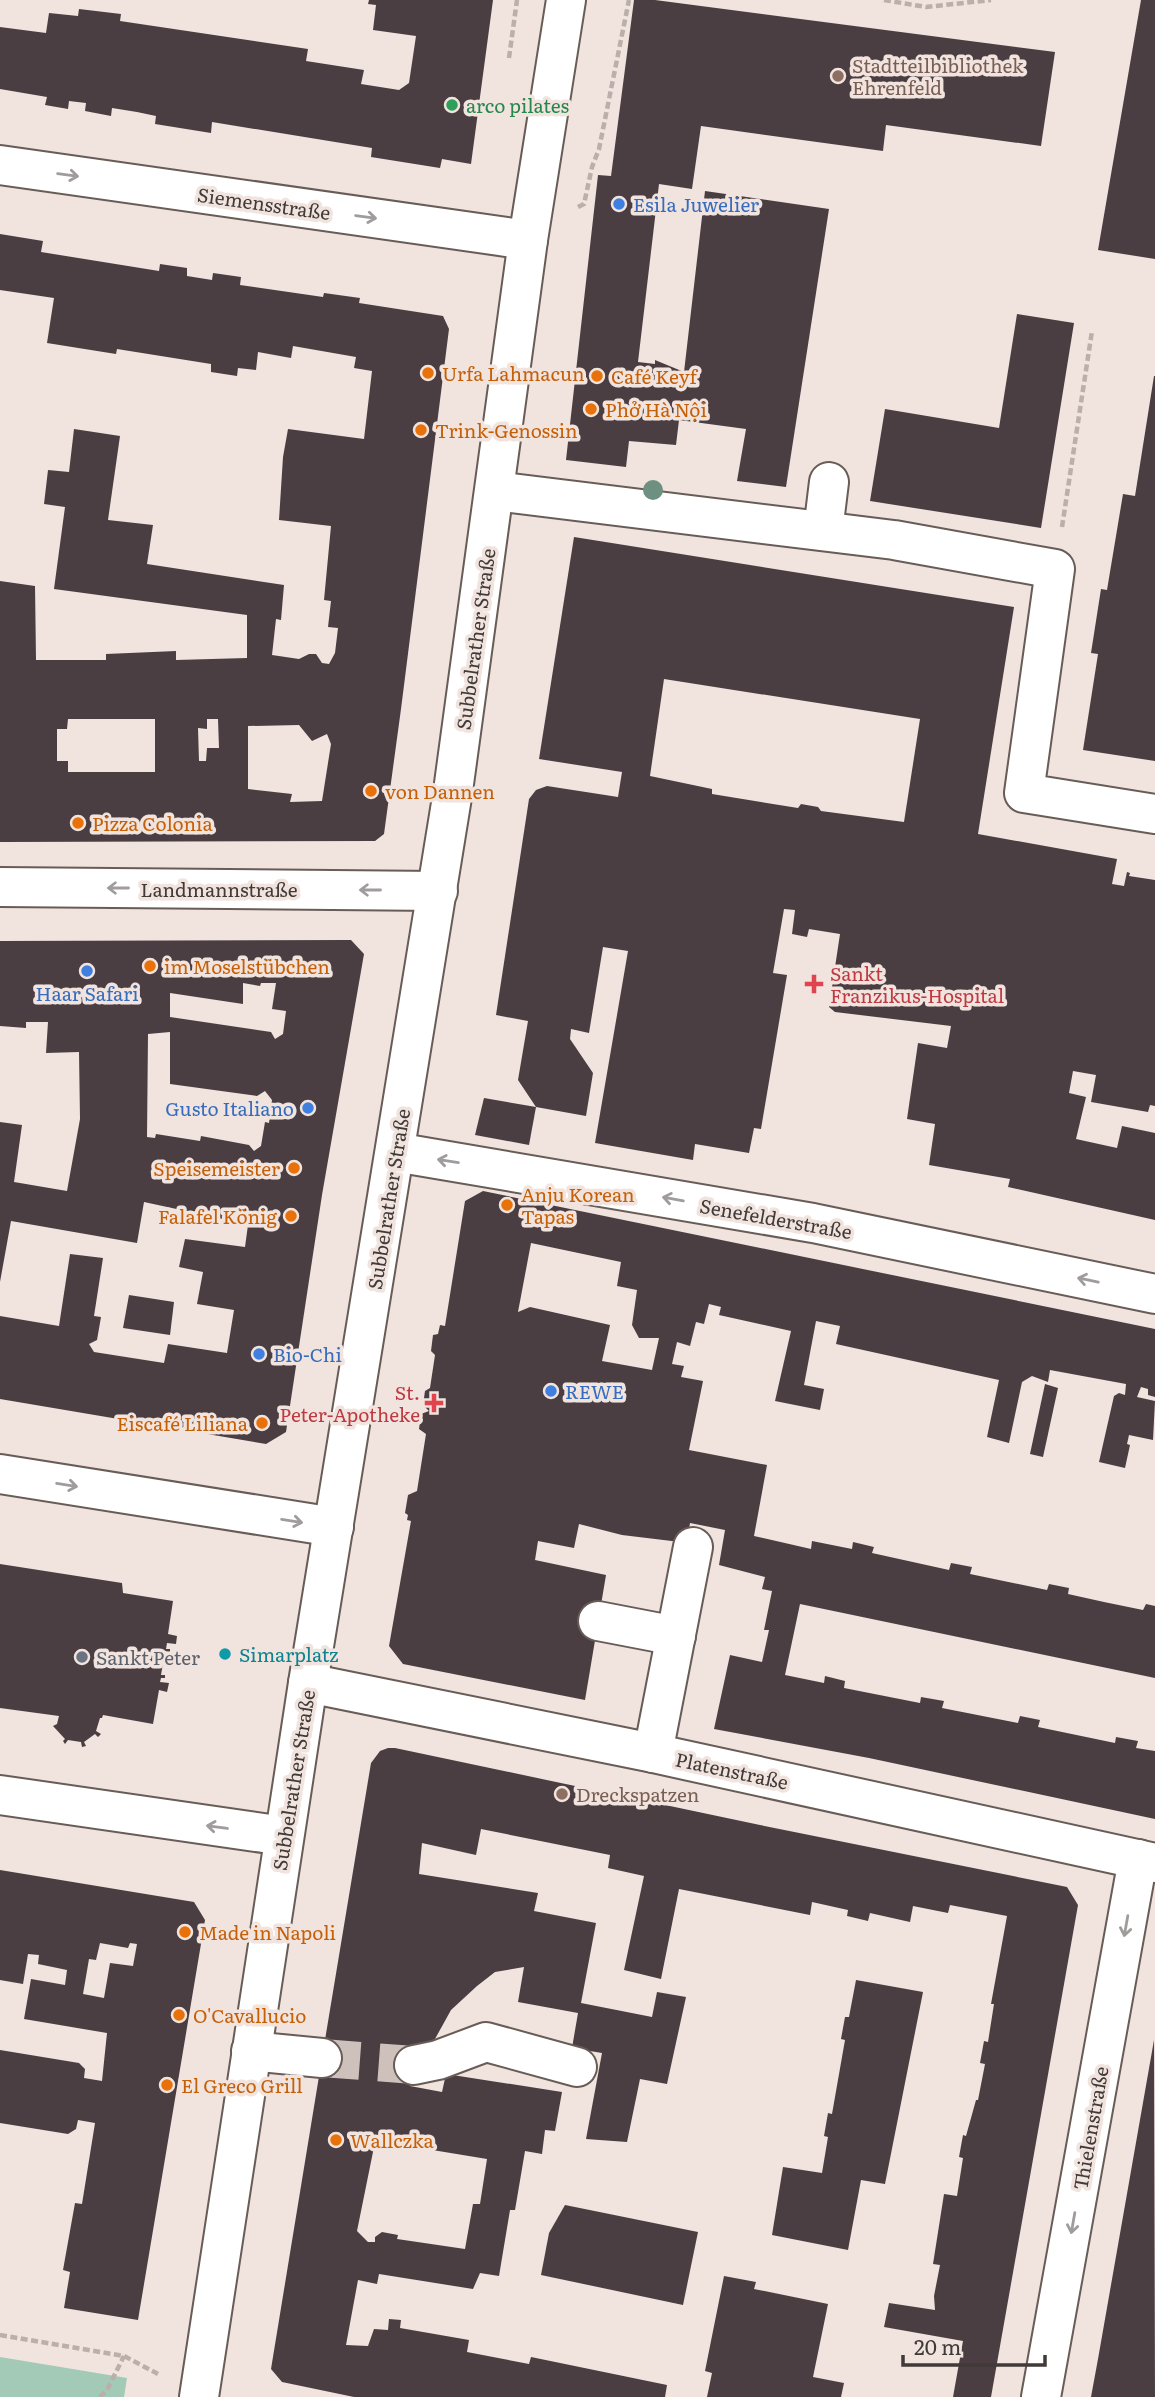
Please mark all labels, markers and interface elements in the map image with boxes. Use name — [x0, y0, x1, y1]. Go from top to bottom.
place label: Stadtteilbibliothek Ehrenfeld — [852, 51, 1024, 101]
marker: Stadtteilbibliothek Ehrenfeld — [830, 68, 846, 84]
place label: arco pilates — [466, 91, 569, 119]
marker: arco pilates — [444, 97, 460, 113]
one-way arrow — [56, 168, 78, 181]
street label: Siemensstraße — [196, 180, 332, 226]
place label: Esila Juwelier — [633, 190, 759, 218]
marker: Esila Juwelier — [611, 196, 627, 212]
one-way arrow — [354, 211, 376, 224]
place label: Urfa Lahmacun — [442, 359, 585, 387]
place label: Café Keyf — [611, 362, 699, 390]
marker: Urfa Lahmacun — [420, 365, 436, 381]
marker: Café Keyf — [589, 368, 605, 384]
place label: Phở Hà Nội — [605, 395, 707, 423]
marker: Phở Hà Nội — [583, 401, 599, 417]
place label: Trink-Genossin — [435, 416, 578, 444]
marker: Trink-Genossin — [413, 422, 429, 438]
street label: Subbelrather Straße — [448, 546, 502, 731]
place label: von Dannen — [385, 777, 495, 805]
marker: von Dannen — [363, 783, 379, 799]
place label: Pizza Colonia — [92, 809, 213, 837]
marker: Pizza Colonia — [70, 815, 86, 831]
street label: Landmannstraße — [140, 875, 298, 903]
one-way arrow — [106, 881, 129, 895]
one-way arrow — [358, 883, 381, 897]
place label: im Moselstübchen — [164, 952, 330, 980]
marker: im Moselstübchen — [142, 958, 158, 974]
place label: Sankt Franzikus-Hospital — [830, 959, 1004, 1009]
marker: Haar Safari — [79, 963, 95, 979]
marker: Sankt Franzikus-Hospital — [804, 974, 824, 994]
place label: Haar Safari — [36, 979, 138, 1007]
place label: Gusto Italiano — [165, 1094, 294, 1122]
marker: Gusto Italiano — [300, 1100, 316, 1116]
street label: Subbelrather Straße — [360, 1106, 416, 1291]
place label: Speisemeister — [153, 1154, 280, 1182]
one-way arrow — [437, 1154, 460, 1167]
marker: Speisemeister — [286, 1160, 302, 1176]
place label: Anju Korean Tapas — [521, 1180, 635, 1230]
street label: Senefelderstraße — [698, 1191, 854, 1245]
one-way arrow — [662, 1192, 685, 1205]
marker: Anju Korean Tapas — [499, 1197, 515, 1213]
place label: Falafel König — [158, 1202, 277, 1230]
marker: Falafel König — [283, 1208, 299, 1224]
one-way arrow — [1077, 1273, 1100, 1287]
place label: Bio-Chi — [273, 1340, 342, 1368]
marker: Bio-Chi — [251, 1346, 267, 1362]
place label: REWE — [565, 1377, 624, 1405]
place label: St. Peter-Apotheke — [279, 1378, 420, 1428]
marker: REWE — [543, 1383, 559, 1399]
marker: St. Peter-Apotheke — [426, 1395, 442, 1411]
place label: Eiscafé Liliana — [116, 1409, 249, 1437]
marker: Eiscafé Liliana — [254, 1415, 270, 1431]
one-way arrow — [55, 1479, 78, 1492]
one-way arrow — [280, 1514, 303, 1527]
place label: Simarplatz — [239, 1640, 339, 1668]
place label: Sankt Peter — [96, 1643, 200, 1671]
marker: Simarplatz — [217, 1646, 233, 1662]
marker: Sankt Peter — [74, 1649, 90, 1665]
street label: Subbelrather Straße — [265, 1687, 321, 1872]
street label: Platenstraße — [673, 1744, 791, 1796]
place label: Dreckspatzen — [576, 1780, 699, 1808]
marker: Dreckspatzen — [554, 1786, 570, 1802]
one-way arrow — [206, 1820, 229, 1833]
one-way arrow — [1119, 1914, 1132, 1937]
place label: Made in Napoli — [199, 1918, 336, 1946]
marker: Made in Napoli — [177, 1924, 193, 1940]
place label: O'Cavallucio — [193, 2001, 306, 2029]
marker: O'Cavallucio — [171, 2007, 187, 2023]
street label: Thielenstraße — [1065, 2064, 1115, 2192]
place label: El Greco Grill — [181, 2071, 303, 2099]
marker: El Greco Grill — [159, 2077, 175, 2093]
place label: Wallczka — [350, 2126, 435, 2154]
marker: Wallczka — [328, 2132, 344, 2148]
one-way arrow — [1066, 2211, 1079, 2234]
scale bar — [903, 2324, 1045, 2368]
text: 20 m — [914, 2330, 961, 2361]

